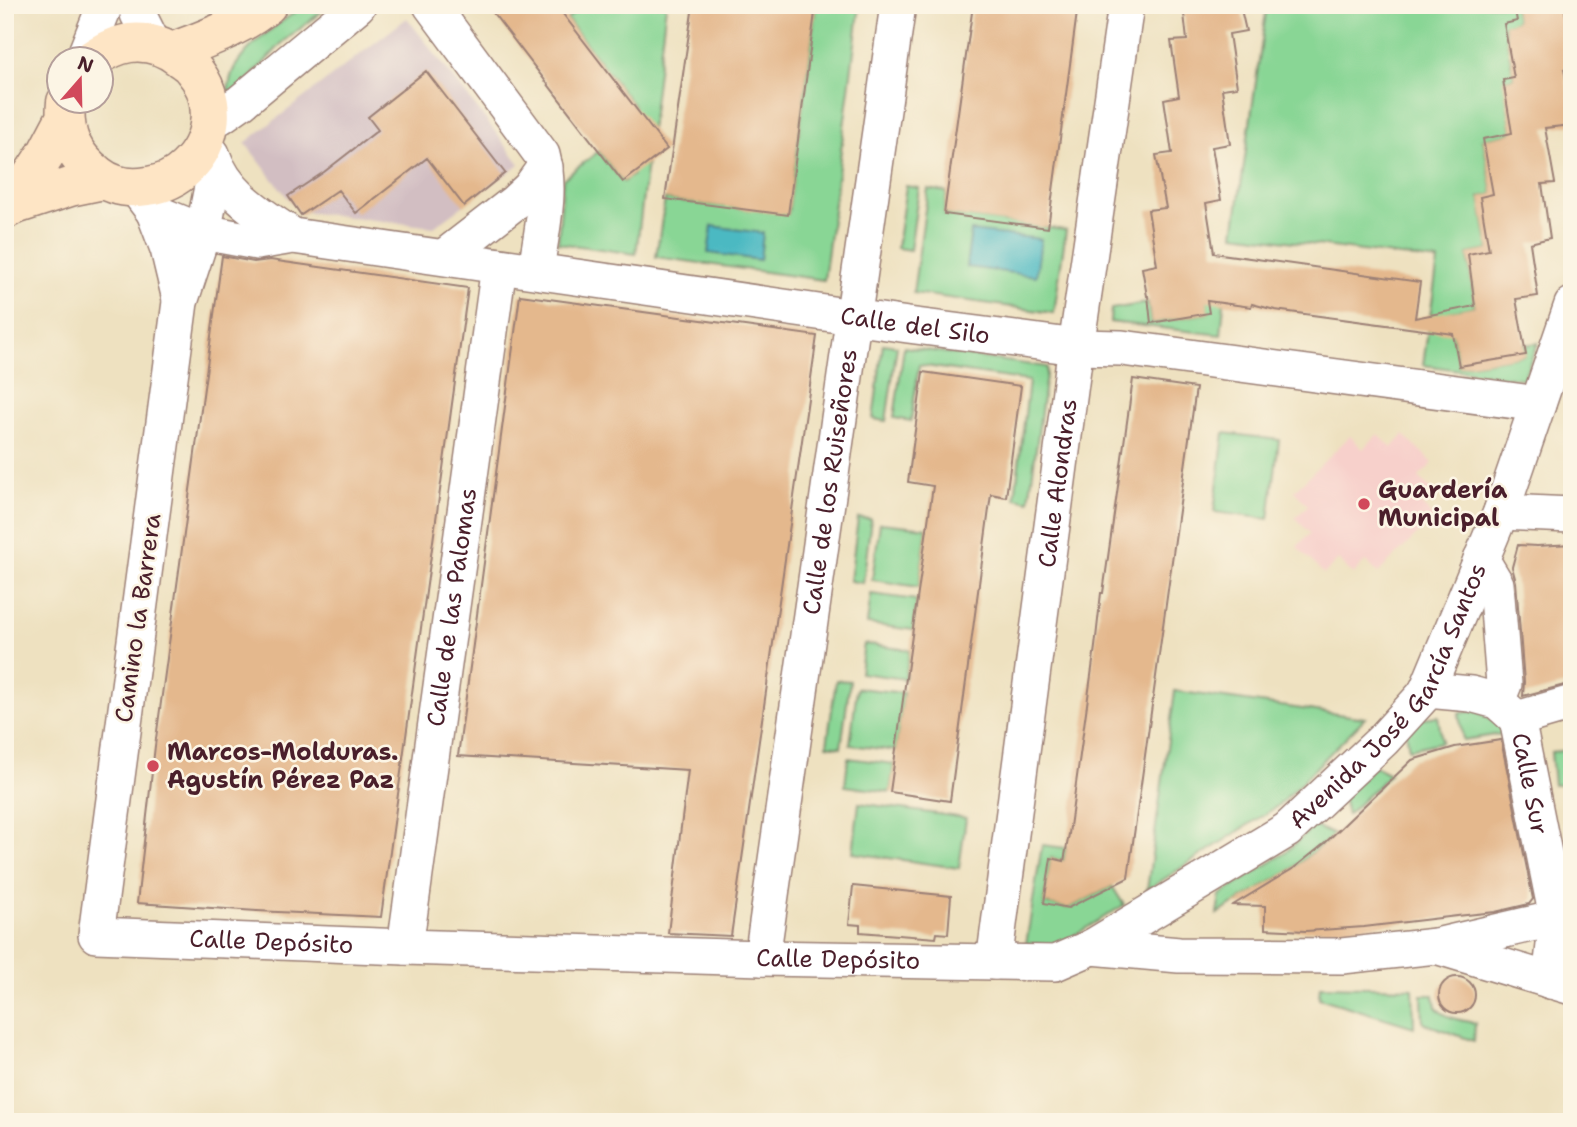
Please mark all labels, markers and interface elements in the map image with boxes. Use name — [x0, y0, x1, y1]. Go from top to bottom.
north arrow — [46, 46, 116, 116]
text: N — [74, 50, 97, 79]
street label: Calle del Silo — [838, 299, 992, 352]
street label: Calle de los Ruiseñores — [795, 347, 865, 617]
street label: Calle Alondras — [1031, 397, 1085, 570]
place label: Guardería Municipal — [1378, 474, 1508, 534]
street label: Calle de las Palomas — [420, 486, 484, 729]
marker: Guardería Municipal — [1356, 496, 1372, 512]
street label: Camino la Barrera — [107, 511, 169, 725]
street label: Avenida José García Santos — [1282, 558, 1494, 836]
street label: Calle Sur — [1504, 730, 1556, 837]
place label: Marcos-Molduras. Agustín Pérez Paz — [167, 736, 398, 796]
marker: Marcos-Molduras. Agustín Pérez Paz — [145, 758, 161, 774]
street label: Calle Depósito — [189, 923, 354, 961]
street label: Calle Depósito — [756, 942, 920, 977]

